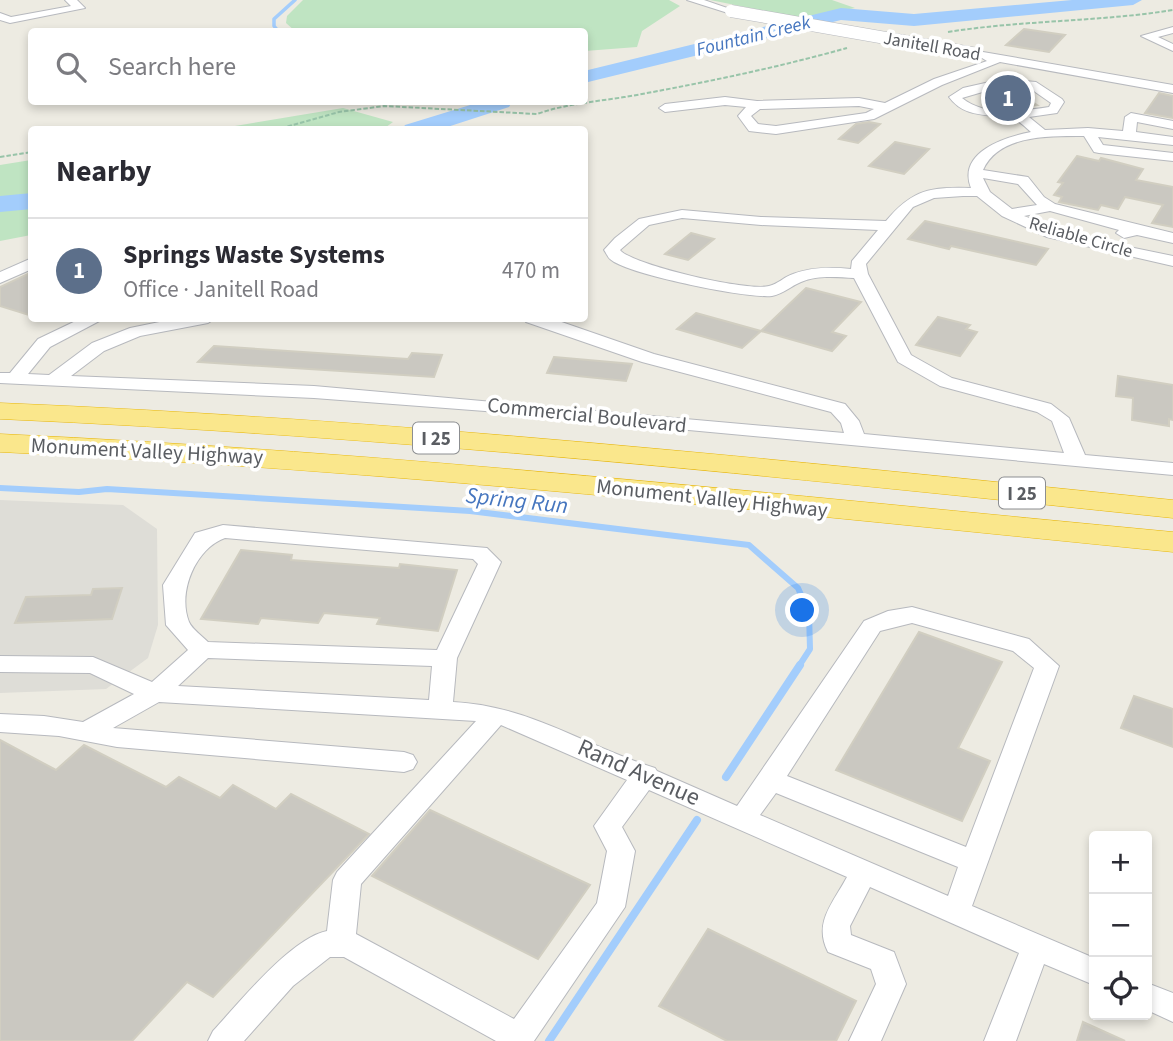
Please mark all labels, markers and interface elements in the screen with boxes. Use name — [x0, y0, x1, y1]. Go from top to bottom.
water label: Fountain Creek — [693, 9, 814, 64]
street label: Janitell Road — [881, 26, 982, 67]
search box — [28, 28, 588, 105]
icon: search — [52, 48, 90, 86]
text: Search here — [108, 48, 236, 85]
pin: 1 — [985, 72, 1031, 124]
text: Nearby — [56, 150, 151, 193]
street label: Reliable Circle — [1026, 211, 1136, 264]
text: Springs Waste Systems — [123, 236, 385, 273]
text: 1 — [73, 254, 85, 287]
text: 470 m — [502, 254, 560, 287]
text: Office · Janitell Road — [123, 273, 319, 306]
street label: Commercial Boulevard — [486, 390, 688, 440]
road number: I 25 — [413, 422, 459, 453]
street label: Monument Valley Highway — [30, 430, 264, 472]
street label: Monument Valley Highway — [595, 471, 829, 525]
road number: I 25 — [999, 478, 1045, 508]
water label: Spring Run — [464, 479, 570, 522]
your location — [785, 593, 819, 627]
street label: Rand Avenue — [572, 730, 706, 815]
map controls — [1089, 831, 1152, 1020]
button: + — [1089, 831, 1152, 894]
button: − — [1089, 894, 1152, 957]
button: locate — [1089, 957, 1152, 1020]

